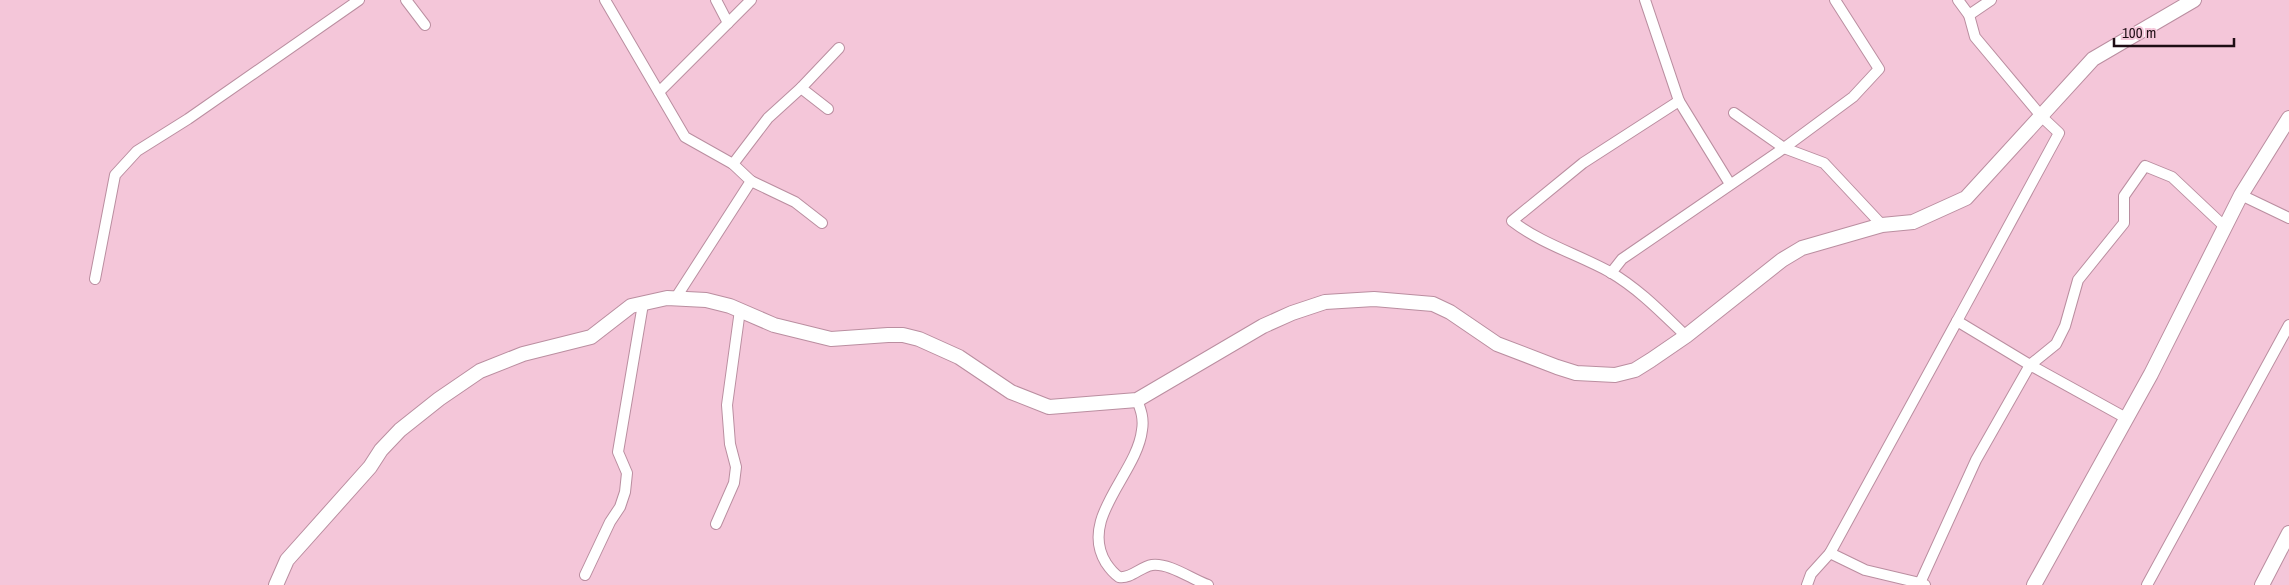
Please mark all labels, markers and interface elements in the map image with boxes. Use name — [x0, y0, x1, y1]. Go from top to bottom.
scale bar — [2114, 15, 2234, 47]
text: 100 m — [2122, 22, 2156, 43]

